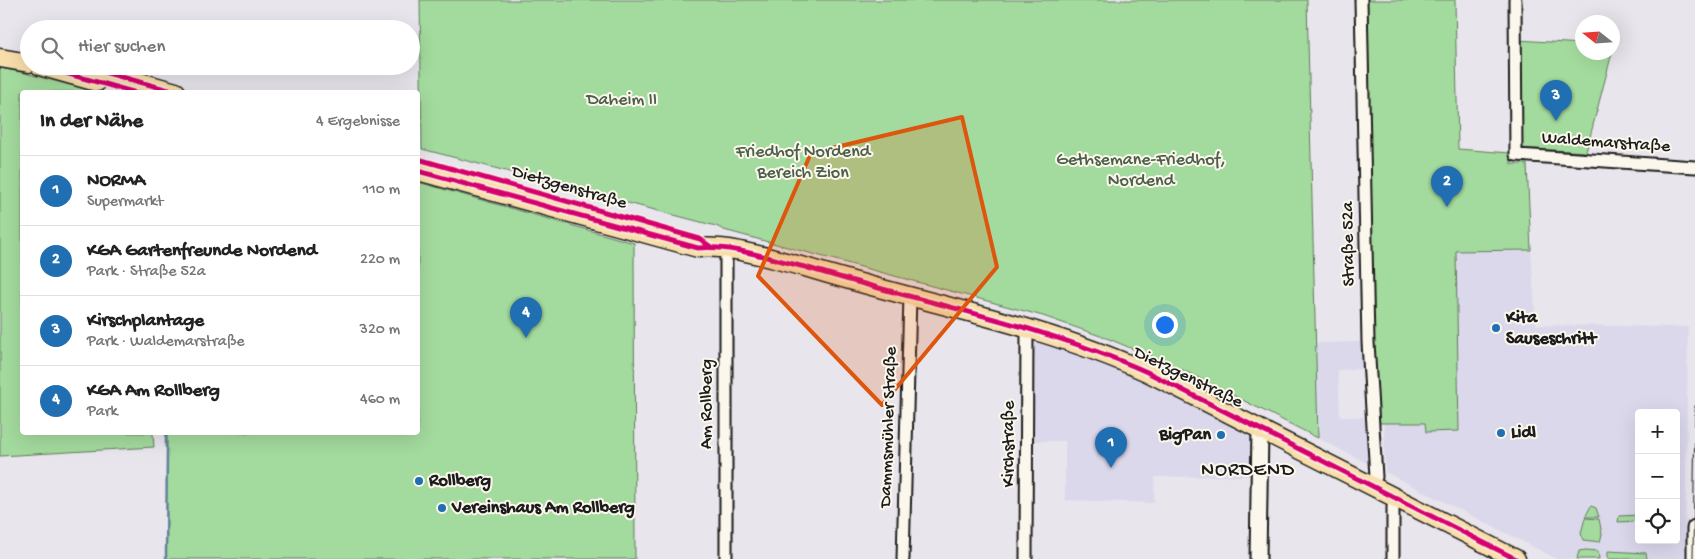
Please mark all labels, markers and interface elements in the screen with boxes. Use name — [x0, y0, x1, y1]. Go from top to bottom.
north arrow — [1575, 15, 1620, 60]
search box — [20, 20, 420, 75]
icon: search — [38, 34, 66, 62]
text: Hier suchen — [78, 36, 165, 59]
pin: 3 — [1540, 80, 1572, 121]
park label: Daheim II — [586, 90, 657, 111]
text: In der Nähe — [40, 110, 143, 135]
text: 4 Ergebnisse — [316, 113, 400, 132]
street label: Waldemarstraße — [1541, 128, 1672, 158]
park label: Friedhof Nordend Bereich Zion — [735, 142, 872, 184]
park label: Gethsemane-Friedhof, Nordend — [1056, 150, 1226, 192]
street label: Dietzgenstraße — [508, 161, 630, 215]
pin: 2 — [1431, 166, 1463, 207]
text: NORMA — [87, 170, 145, 193]
text: 1 — [53, 181, 59, 200]
text: 110 m — [363, 181, 400, 200]
text: Supermarkt — [87, 193, 163, 212]
street label: Straße 52a — [1338, 200, 1360, 287]
text: KGA Gartenfreunde Nordend — [87, 240, 317, 263]
text: 2 — [52, 251, 60, 270]
text: 220 m — [360, 251, 400, 270]
text: Park · Straße 52a — [87, 263, 206, 282]
pin: 4 — [510, 297, 542, 338]
place label: Kita Sauseschritt — [1505, 308, 1598, 350]
text: Kirschplantage — [87, 310, 204, 333]
your location — [1152, 312, 1178, 338]
text: 3 — [52, 321, 60, 340]
text: 320 m — [360, 321, 400, 340]
marker: Kita Sauseschritt — [1490, 322, 1502, 334]
text: Park · Waldemarstraße — [87, 333, 245, 352]
street label: Dietzgenstraße — [1129, 342, 1247, 414]
street label: Dammsmühler Straße — [876, 345, 902, 509]
street label: Am Rollberg — [697, 359, 718, 449]
text: KGA Am Rollberg — [87, 380, 220, 403]
text: 4 — [52, 391, 60, 410]
text: 460 m — [360, 391, 400, 410]
street label: Kirchstraße — [999, 400, 1020, 487]
text: Park — [87, 403, 118, 422]
map controls — [1635, 409, 1680, 544]
button: + — [1635, 409, 1680, 454]
place label: Lidl — [1511, 423, 1536, 444]
place label: BigPan — [1158, 425, 1211, 446]
pin: 1 — [1095, 427, 1127, 468]
marker: Lidl — [1495, 427, 1507, 439]
marker: BigPan — [1215, 429, 1227, 441]
button: − — [1635, 454, 1680, 499]
district label: NORDEND — [1201, 460, 1295, 483]
place label: Rollberg — [428, 471, 491, 492]
marker: Rollberg — [413, 475, 425, 487]
place label: Vereinshaus Am Rollberg — [451, 498, 635, 519]
button: locate — [1635, 499, 1680, 544]
marker: Vereinshaus Am Rollberg — [436, 502, 448, 514]

